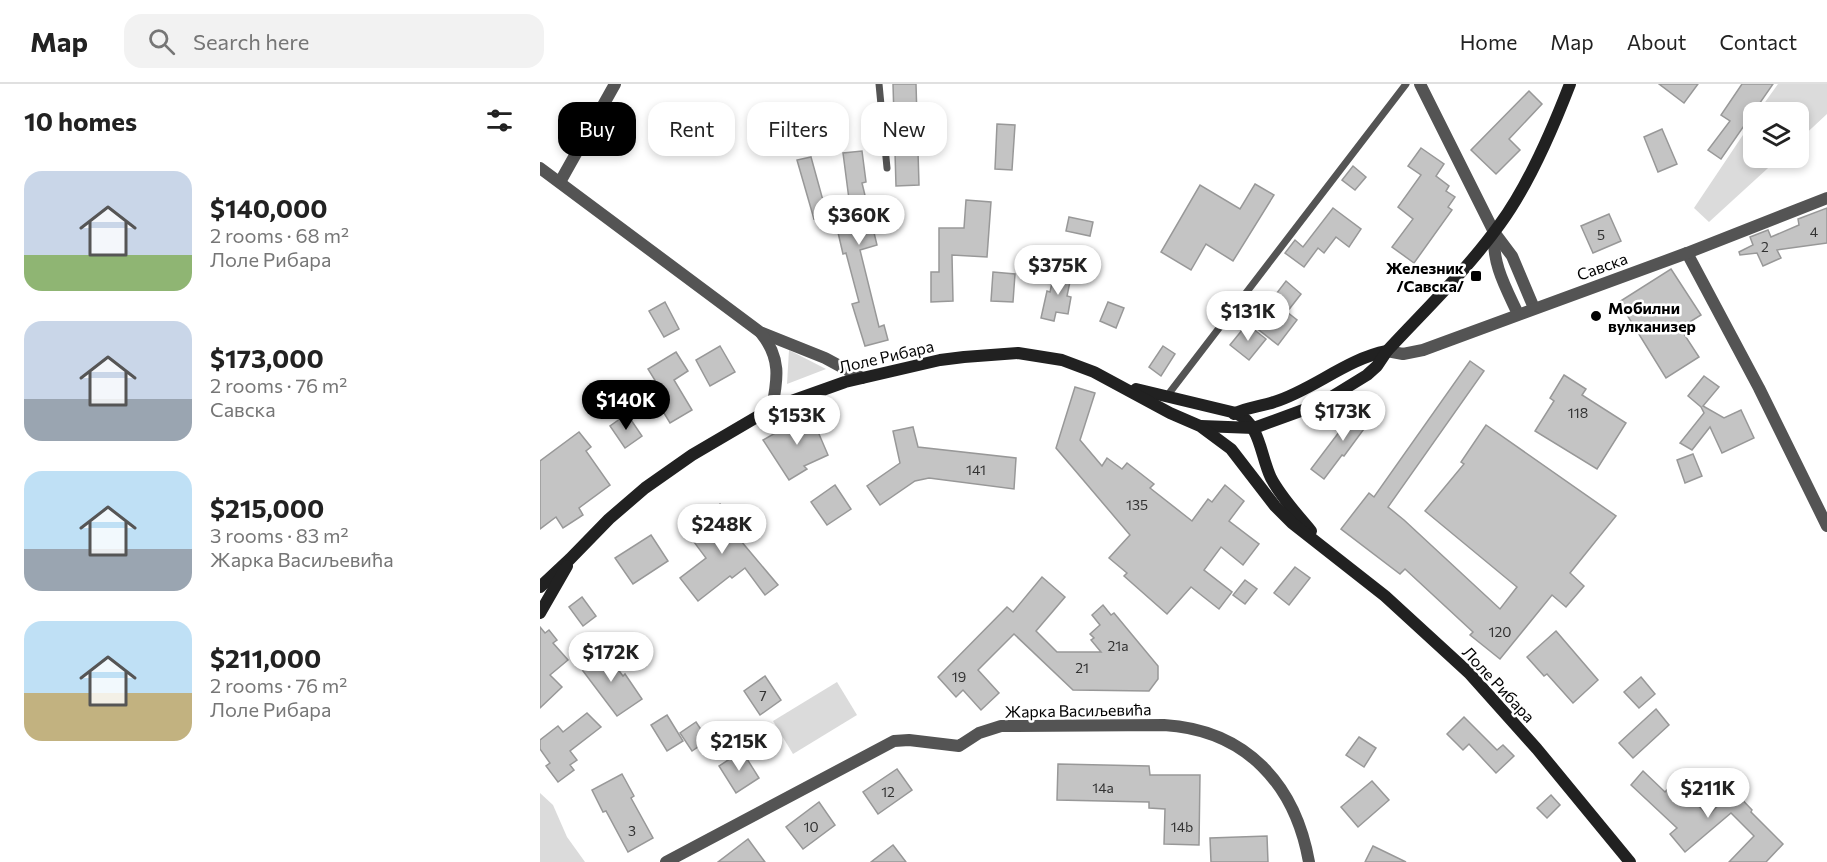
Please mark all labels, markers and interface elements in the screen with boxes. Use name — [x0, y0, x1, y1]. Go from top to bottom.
search box — [124, 14, 544, 68]
text: Map — [30, 24, 88, 58]
icon: search — [145, 25, 178, 58]
text: Search here — [193, 28, 309, 55]
text: Home — [1460, 29, 1517, 54]
text: Map — [1550, 29, 1594, 54]
text: About — [1627, 29, 1686, 54]
text: Contact — [1719, 29, 1797, 54]
chip: Buy — [558, 102, 636, 156]
chip: Rent — [648, 102, 735, 156]
chip: Filters — [747, 102, 849, 156]
chip: New — [861, 102, 947, 156]
map controls — [1743, 102, 1809, 168]
button: layers — [1743, 102, 1809, 168]
icon: filters — [483, 104, 516, 137]
text: 10 homes — [24, 105, 137, 136]
text: $140,000 — [210, 192, 328, 223]
icon: home — [72, 195, 144, 267]
pin: $360K — [817, 195, 901, 246]
text: $360K — [828, 202, 890, 226]
text: 2 rooms · 68 m² — [210, 223, 349, 247]
house number: 4 — [1810, 223, 1819, 240]
house number: 5 — [1597, 226, 1605, 243]
house number: 2 — [1761, 238, 1769, 255]
pin: $375K — [1016, 245, 1100, 296]
text: Лоле Рибара — [210, 247, 331, 271]
street label: Савска — [1574, 248, 1630, 284]
text: $375K — [1028, 252, 1088, 276]
place label: Железник /Савска/ — [1386, 258, 1465, 295]
marker: Железник /Савска/ — [1469, 269, 1483, 283]
pin: $131K — [1206, 291, 1290, 342]
text: $131K — [1220, 298, 1276, 322]
place label: Мобилни вулканизер — [1608, 298, 1696, 335]
marker: Мобилни вулканизер — [1589, 309, 1603, 323]
street label: Лоле Рибара — [837, 336, 935, 376]
text: $173,000 — [210, 342, 324, 373]
icon: home — [72, 345, 144, 417]
text: 2 rooms · 76 m² — [210, 373, 347, 397]
pin: $140K — [584, 380, 668, 431]
text: $140K — [596, 387, 656, 411]
pin: $173K — [1301, 391, 1385, 442]
pin: $153K — [755, 395, 839, 446]
text: Савска — [210, 397, 276, 421]
text: $173K — [1314, 398, 1372, 422]
text: $153K — [768, 402, 826, 426]
house number: 118 — [1568, 404, 1588, 421]
house number: 141 — [966, 461, 986, 478]
text: $215,000 — [210, 492, 324, 523]
icon: home — [72, 495, 144, 567]
house number: 135 — [1126, 496, 1148, 513]
pin: $248K — [680, 504, 764, 555]
text: $248K — [691, 511, 753, 535]
text: 3 rooms · 83 m² — [210, 523, 349, 547]
text: Жарка Васиљевића — [210, 547, 394, 571]
house number: 120 — [1489, 623, 1511, 640]
pin: $172K — [569, 632, 653, 683]
house number: 21a — [1107, 637, 1129, 654]
text: $172K — [583, 639, 639, 663]
text: $211,000 — [210, 642, 321, 673]
street label: Лоле Рибара — [1459, 642, 1539, 726]
icon: home — [72, 645, 144, 717]
house number: 21 — [1075, 659, 1089, 676]
house number: 19 — [952, 668, 966, 685]
text: 2 rooms · 76 m² — [210, 673, 347, 697]
house number: 7 — [759, 687, 767, 704]
text: Лоле Рибара — [210, 697, 331, 721]
street label: Жарка Васиљевића — [1004, 699, 1152, 721]
pin: $215K — [697, 721, 781, 772]
text: $215K — [710, 728, 768, 752]
pin: $211K — [1666, 768, 1750, 819]
text: $211K — [1681, 775, 1735, 799]
house number: 14a — [1092, 779, 1114, 796]
house number: 12 — [881, 783, 895, 800]
house number: 10 — [803, 818, 819, 835]
house number: 14b — [1171, 818, 1193, 835]
house number: 3 — [628, 822, 636, 839]

